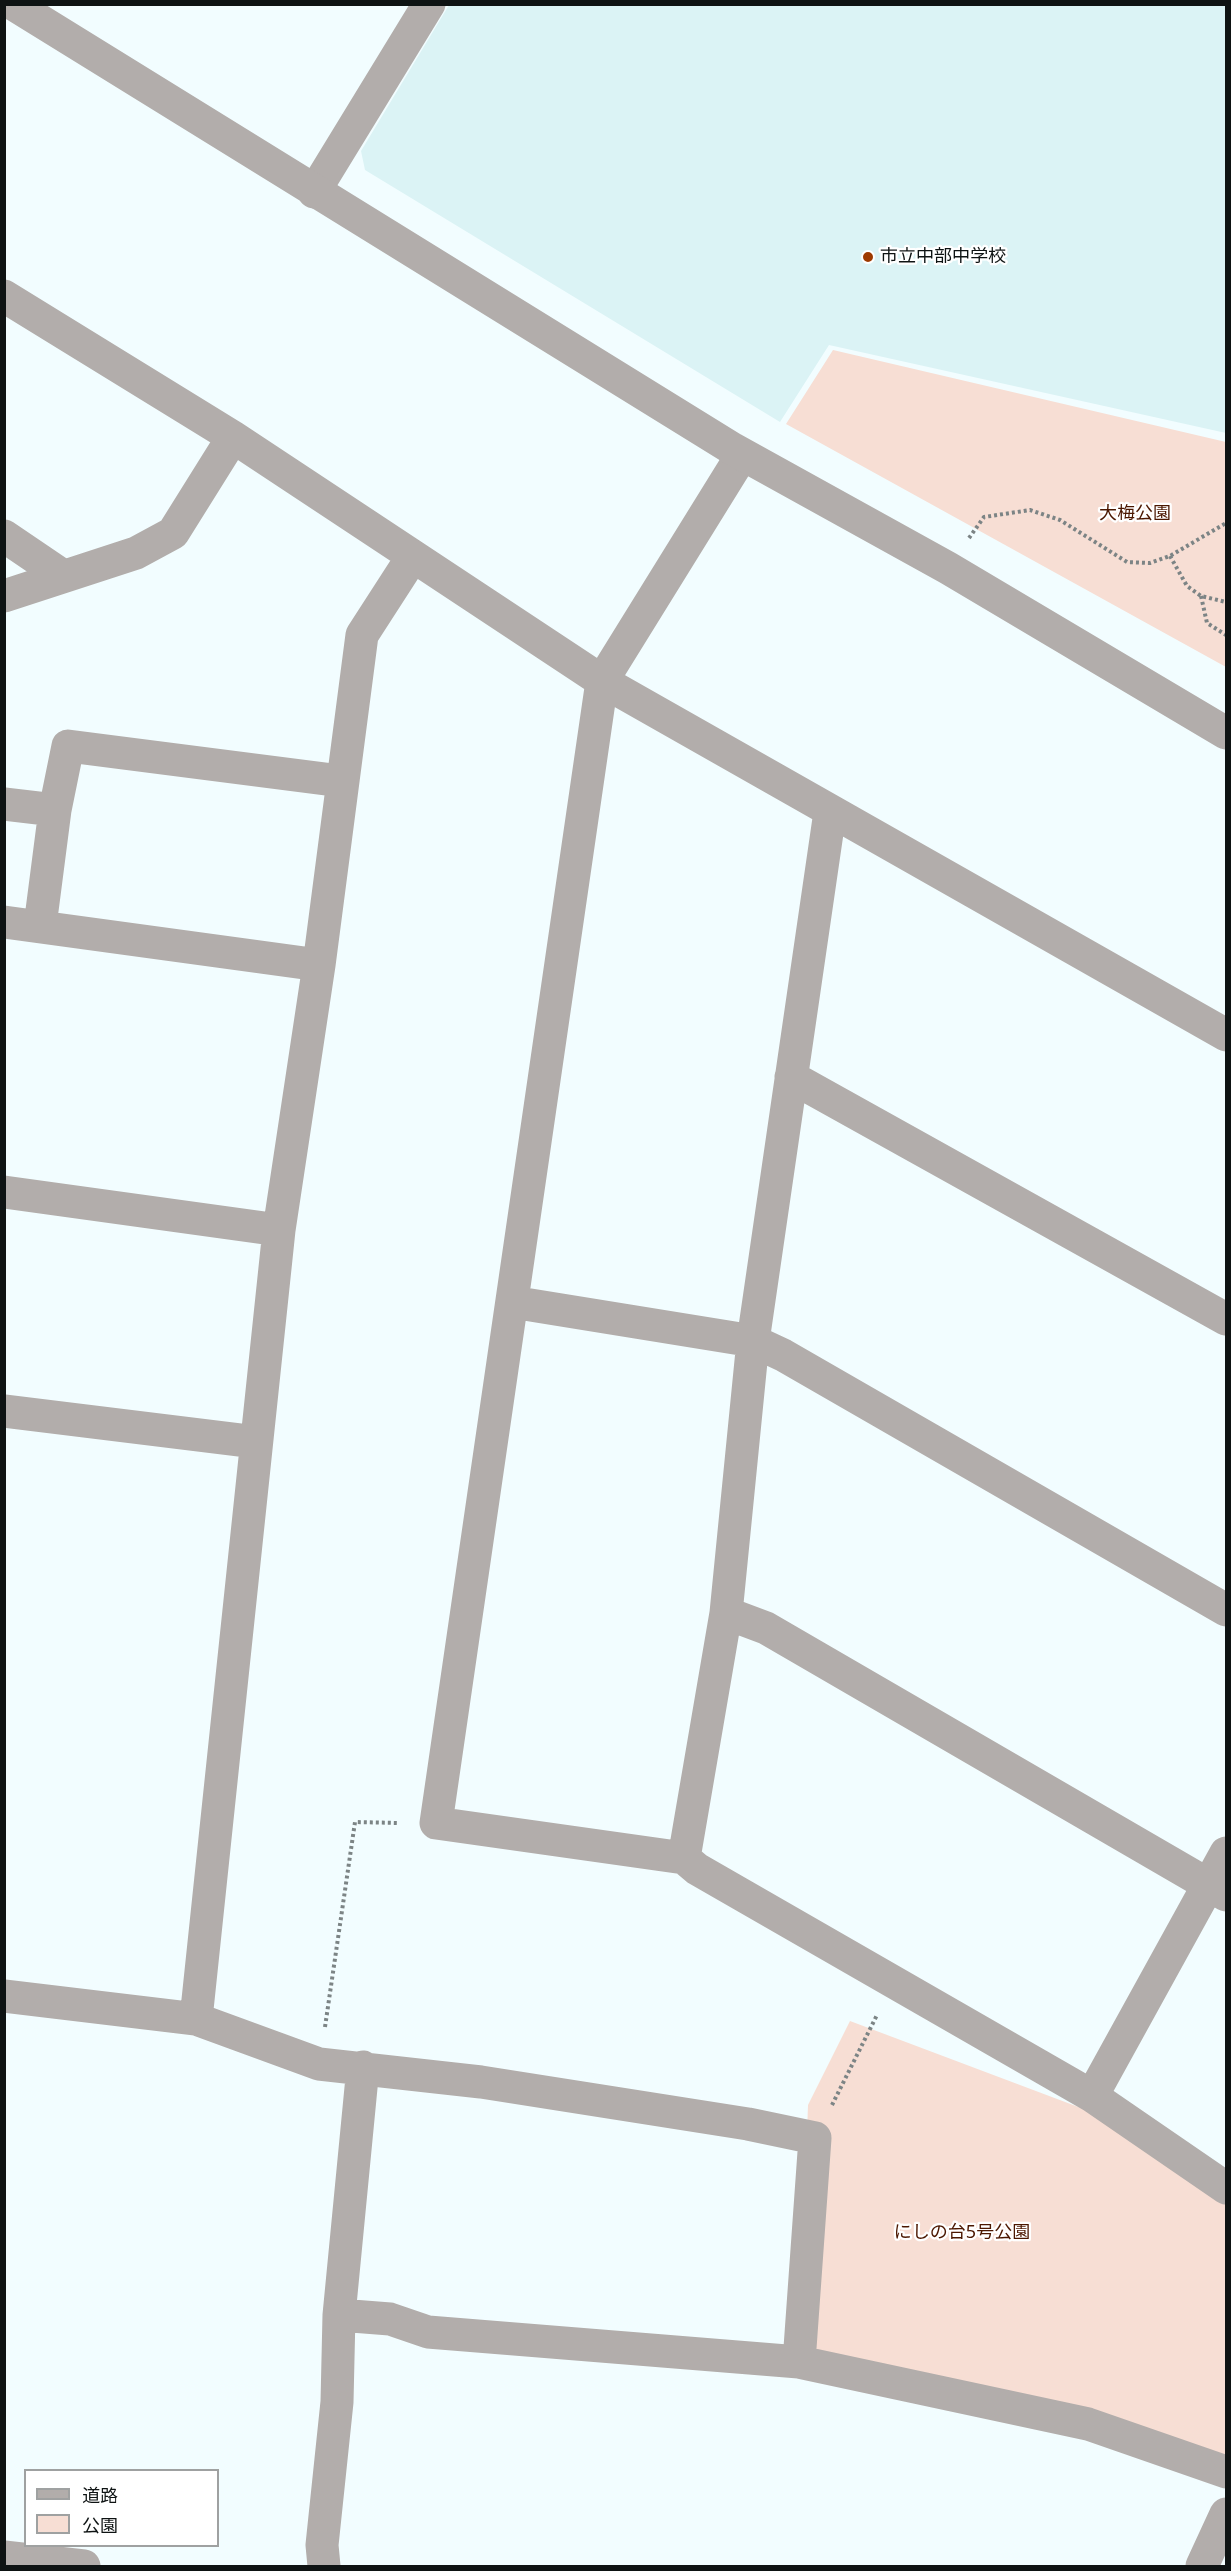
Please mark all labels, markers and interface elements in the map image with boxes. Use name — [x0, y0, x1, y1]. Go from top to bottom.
place label: 市立中部中学校 — [880, 246, 1006, 268]
marker: 市立中部中学校 — [861, 250, 875, 264]
park label: 大梅公園 — [1099, 503, 1171, 525]
park label: にしの台5号公園 — [894, 2222, 1030, 2244]
legend — [24, 2469, 219, 2547]
text: 道路 — [82, 2483, 118, 2507]
text: 公園 — [82, 2513, 118, 2537]

